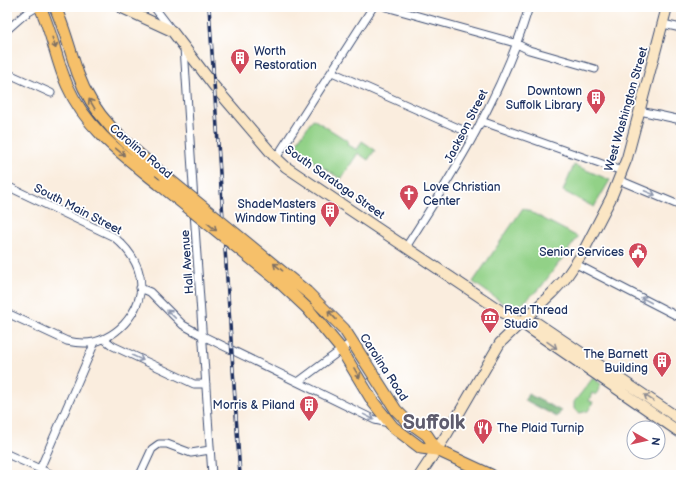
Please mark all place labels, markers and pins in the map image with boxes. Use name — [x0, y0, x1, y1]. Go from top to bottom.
place label: Worth Restoration — [254, 44, 317, 73]
building icon: Worth Restoration — [229, 47, 251, 75]
place label: Downtown Suffolk Library — [506, 84, 583, 113]
building icon: Downtown Suffolk Library — [585, 87, 607, 115]
place label: Love Christian Center — [423, 180, 501, 209]
church icon: Love Christian Center — [398, 183, 420, 211]
place label: ShadeMasters Window Tinting — [235, 197, 316, 226]
building icon: ShadeMasters Window Tinting — [319, 200, 341, 228]
public building icon: Senior Services — [627, 241, 649, 269]
place label: Senior Services — [539, 245, 624, 260]
place label: Red Thread Studio — [504, 303, 568, 332]
museum icon: Red Thread Studio — [479, 306, 501, 334]
place label: The Barnett Building — [584, 347, 648, 376]
building icon: The Barnett Building — [651, 350, 673, 378]
building icon: Morris & Piland — [298, 394, 320, 422]
place label: Morris & Piland — [213, 398, 295, 413]
restaurant icon: The Plaid Turnip — [472, 417, 494, 445]
place label: The Plaid Turnip — [497, 421, 584, 436]

